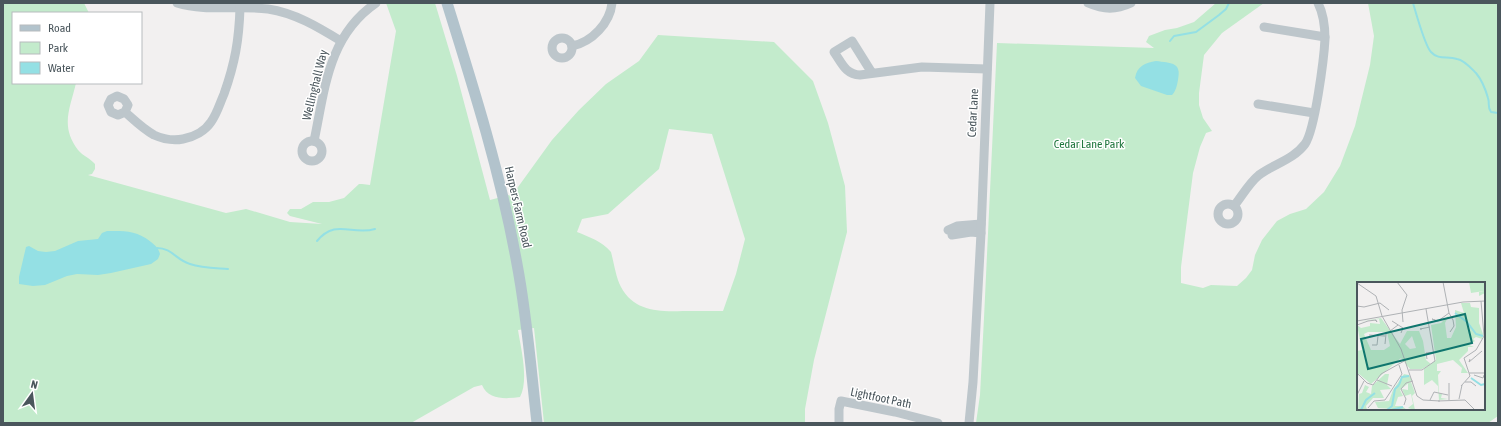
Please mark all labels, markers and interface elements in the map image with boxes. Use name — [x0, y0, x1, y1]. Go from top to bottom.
legend — [12, 12, 142, 84]
text: Road — [48, 21, 71, 35]
text: Park — [48, 41, 69, 55]
street label: Wellinghall Way — [299, 48, 331, 122]
text: Water — [48, 61, 75, 75]
street label: Cedar Lane — [965, 88, 981, 138]
park label: Cedar Lane Park — [1054, 137, 1125, 151]
street label: Harpers Farm Road — [502, 165, 534, 249]
inset map — [1357, 282, 1485, 410]
north arrow — [12, 374, 52, 414]
text: N — [30, 378, 39, 391]
street label: Lightfoot Path — [849, 385, 913, 411]

